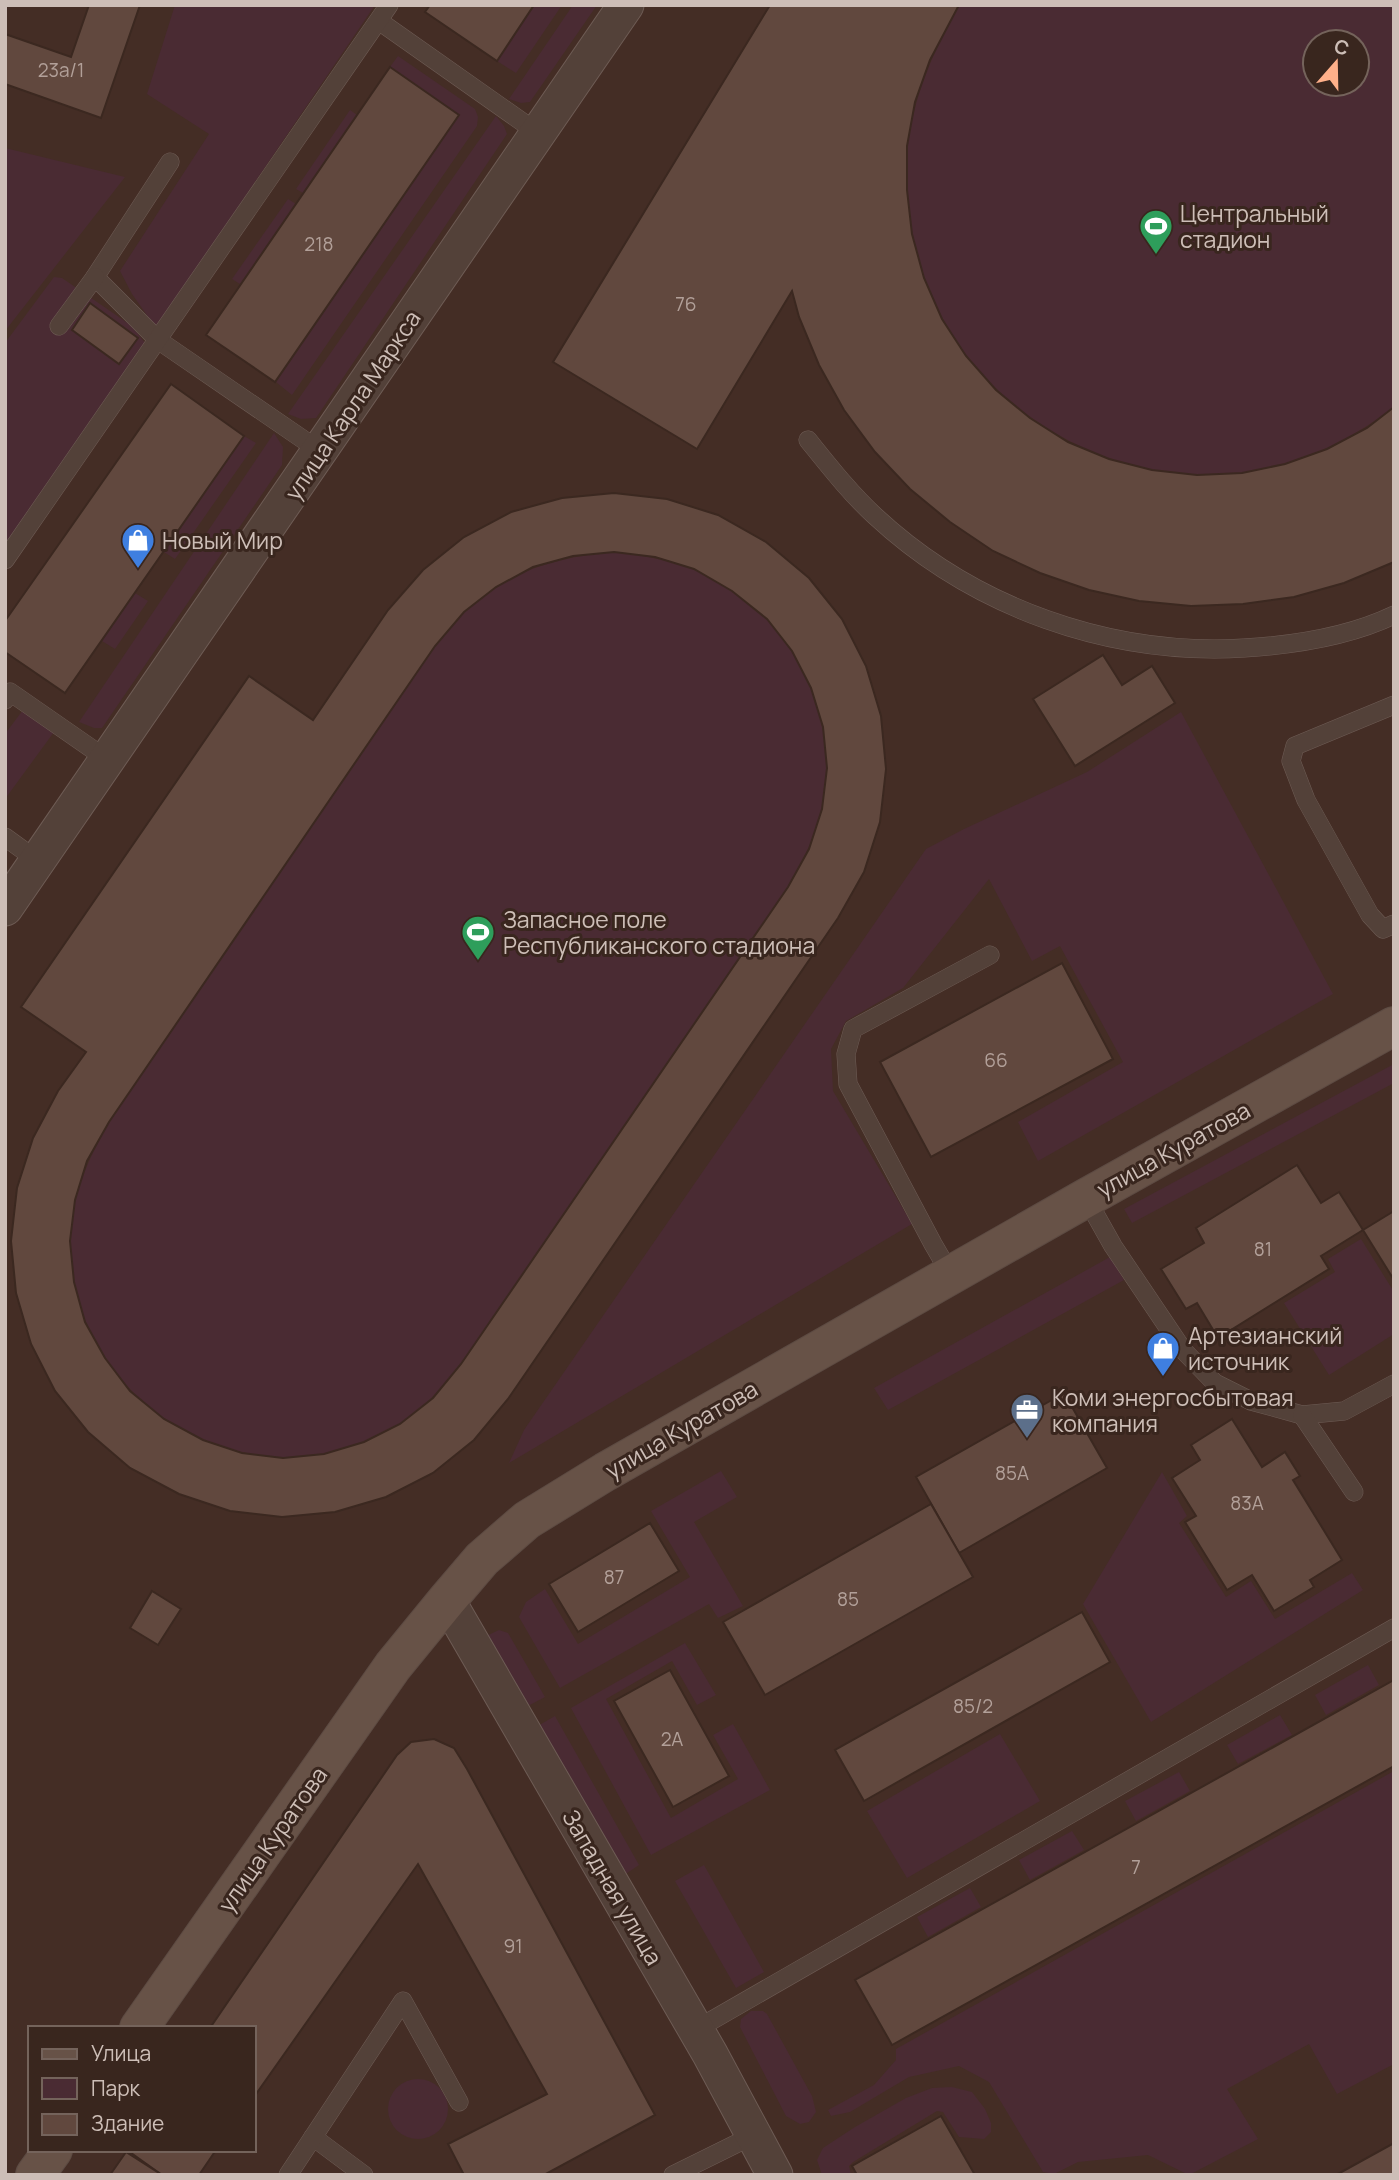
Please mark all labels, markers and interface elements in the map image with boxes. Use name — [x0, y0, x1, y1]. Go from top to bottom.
north arrow — [1301, 28, 1371, 98]
text: С — [1331, 32, 1353, 62]
house number: 23а/1 — [38, 57, 84, 83]
place label: Центральный стадион — [1180, 197, 1329, 255]
sports icon: Центральный стадион — [1137, 207, 1175, 256]
house number: 218 — [304, 231, 334, 257]
house number: 76 — [675, 291, 697, 317]
street label: улица Карла Маркса — [277, 304, 427, 506]
shop icon: Новый Мир — [119, 521, 157, 570]
place label: Новый Мир — [162, 524, 283, 556]
place label: Запасное поле Республиканского стадиона — [503, 903, 815, 961]
sports icon: Запасное поле Республиканского стадиона — [459, 913, 497, 962]
house number: 66 — [984, 1047, 1008, 1073]
street label: улица Куратова — [1091, 1094, 1255, 1204]
house number: 81 — [1254, 1236, 1272, 1262]
place label: Артезианский источник — [1188, 1319, 1342, 1377]
shop icon: Артезианский источник — [1144, 1329, 1182, 1378]
street label: улица Куратова — [599, 1372, 763, 1486]
place label: Коми энергосбытовая компания — [1052, 1381, 1294, 1439]
office icon: Коми энергосбытовая компания — [1008, 1391, 1046, 1440]
house number: 85А — [995, 1460, 1029, 1486]
house number: 83А — [1230, 1490, 1264, 1516]
house number: 87 — [604, 1564, 624, 1590]
house number: 85 — [837, 1586, 859, 1612]
house number: 85/2 — [953, 1693, 993, 1719]
house number: 2А — [661, 1726, 683, 1752]
street label: улица Куратова — [210, 1760, 334, 1918]
street label: Западная улица — [555, 1803, 671, 1971]
house number: 7 — [1131, 1854, 1141, 1880]
house number: 91 — [503, 1933, 523, 1959]
legend — [28, 2026, 256, 2152]
text: Улица — [91, 2039, 151, 2067]
text: Парк — [91, 2074, 141, 2102]
text: Здание — [91, 2109, 164, 2137]

